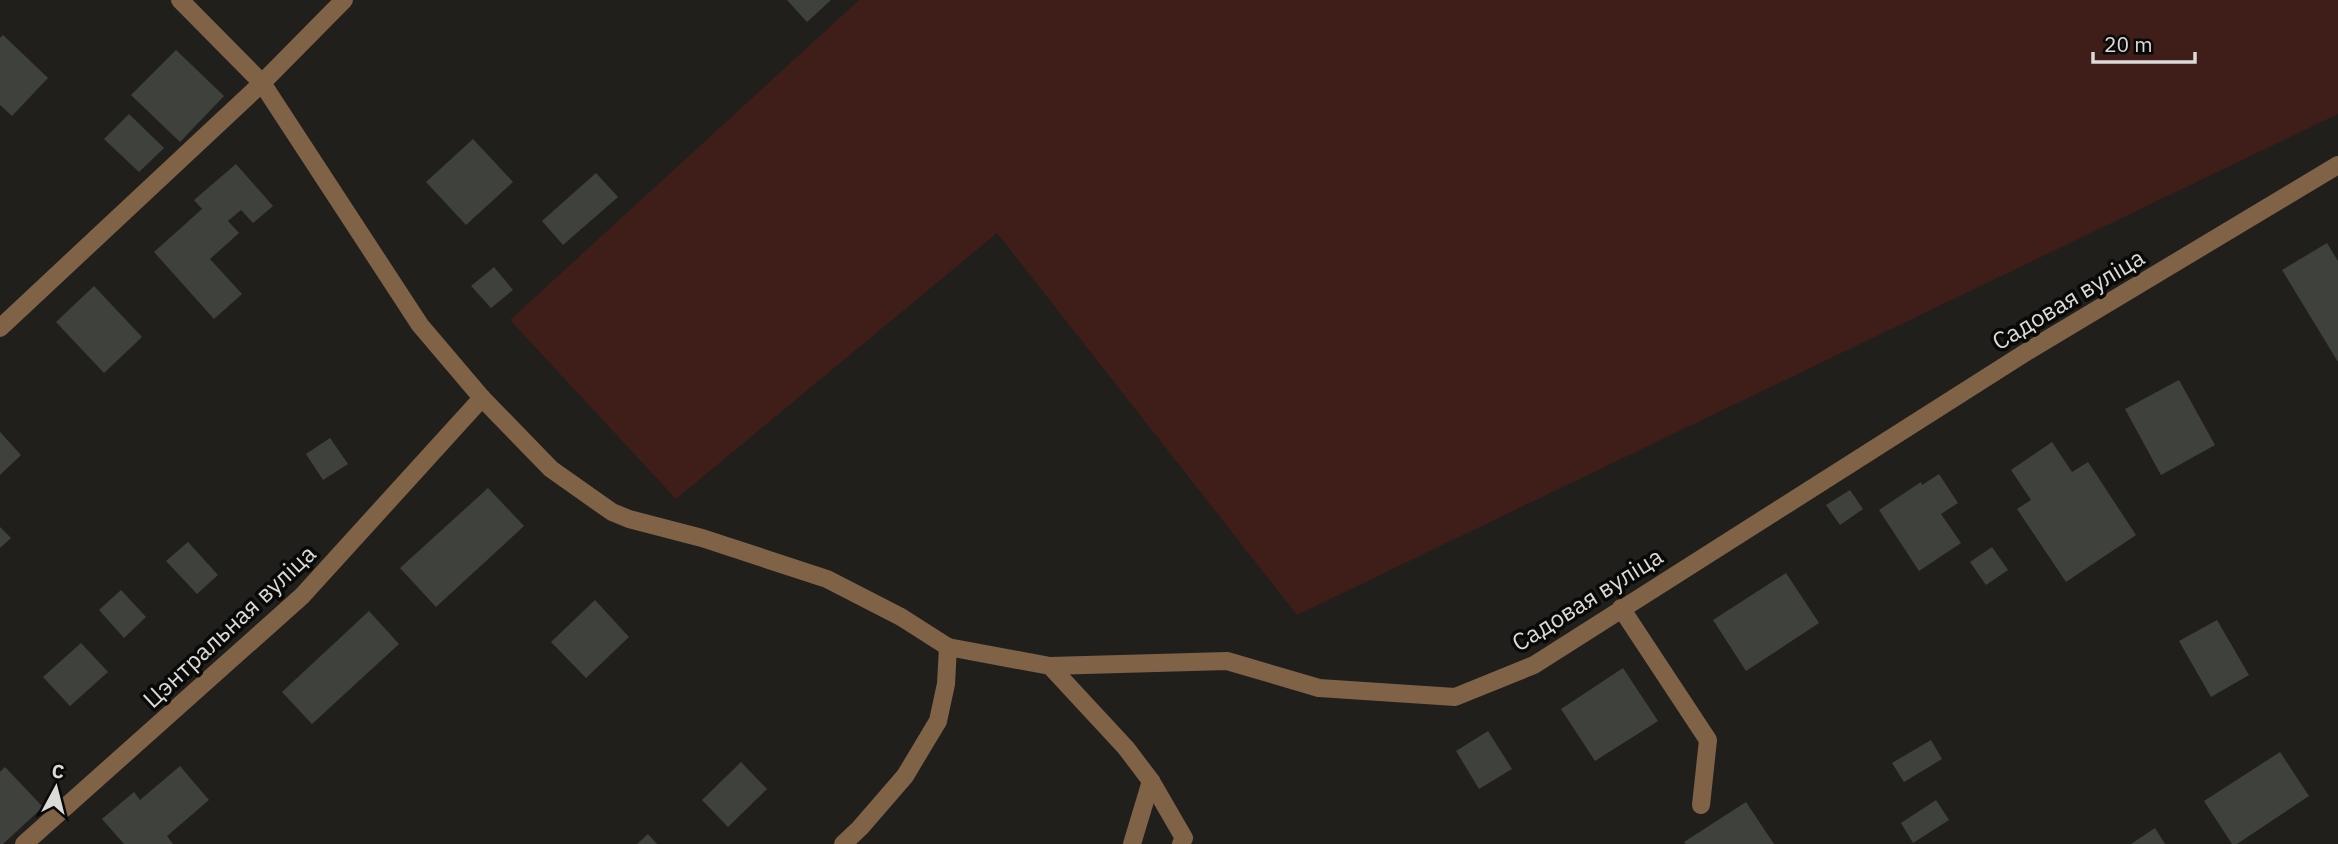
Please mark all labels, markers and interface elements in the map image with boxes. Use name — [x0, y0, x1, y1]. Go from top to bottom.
scale bar — [2093, 21, 2194, 65]
text: 20 m — [2104, 30, 2153, 58]
street label: Садовая вуліца — [1986, 241, 2150, 357]
street label: Цэнтральная вуліца — [136, 537, 322, 715]
street label: Садовая вуліца — [1506, 540, 1669, 658]
north arrow — [21, 753, 91, 823]
text: С — [50, 758, 66, 784]

